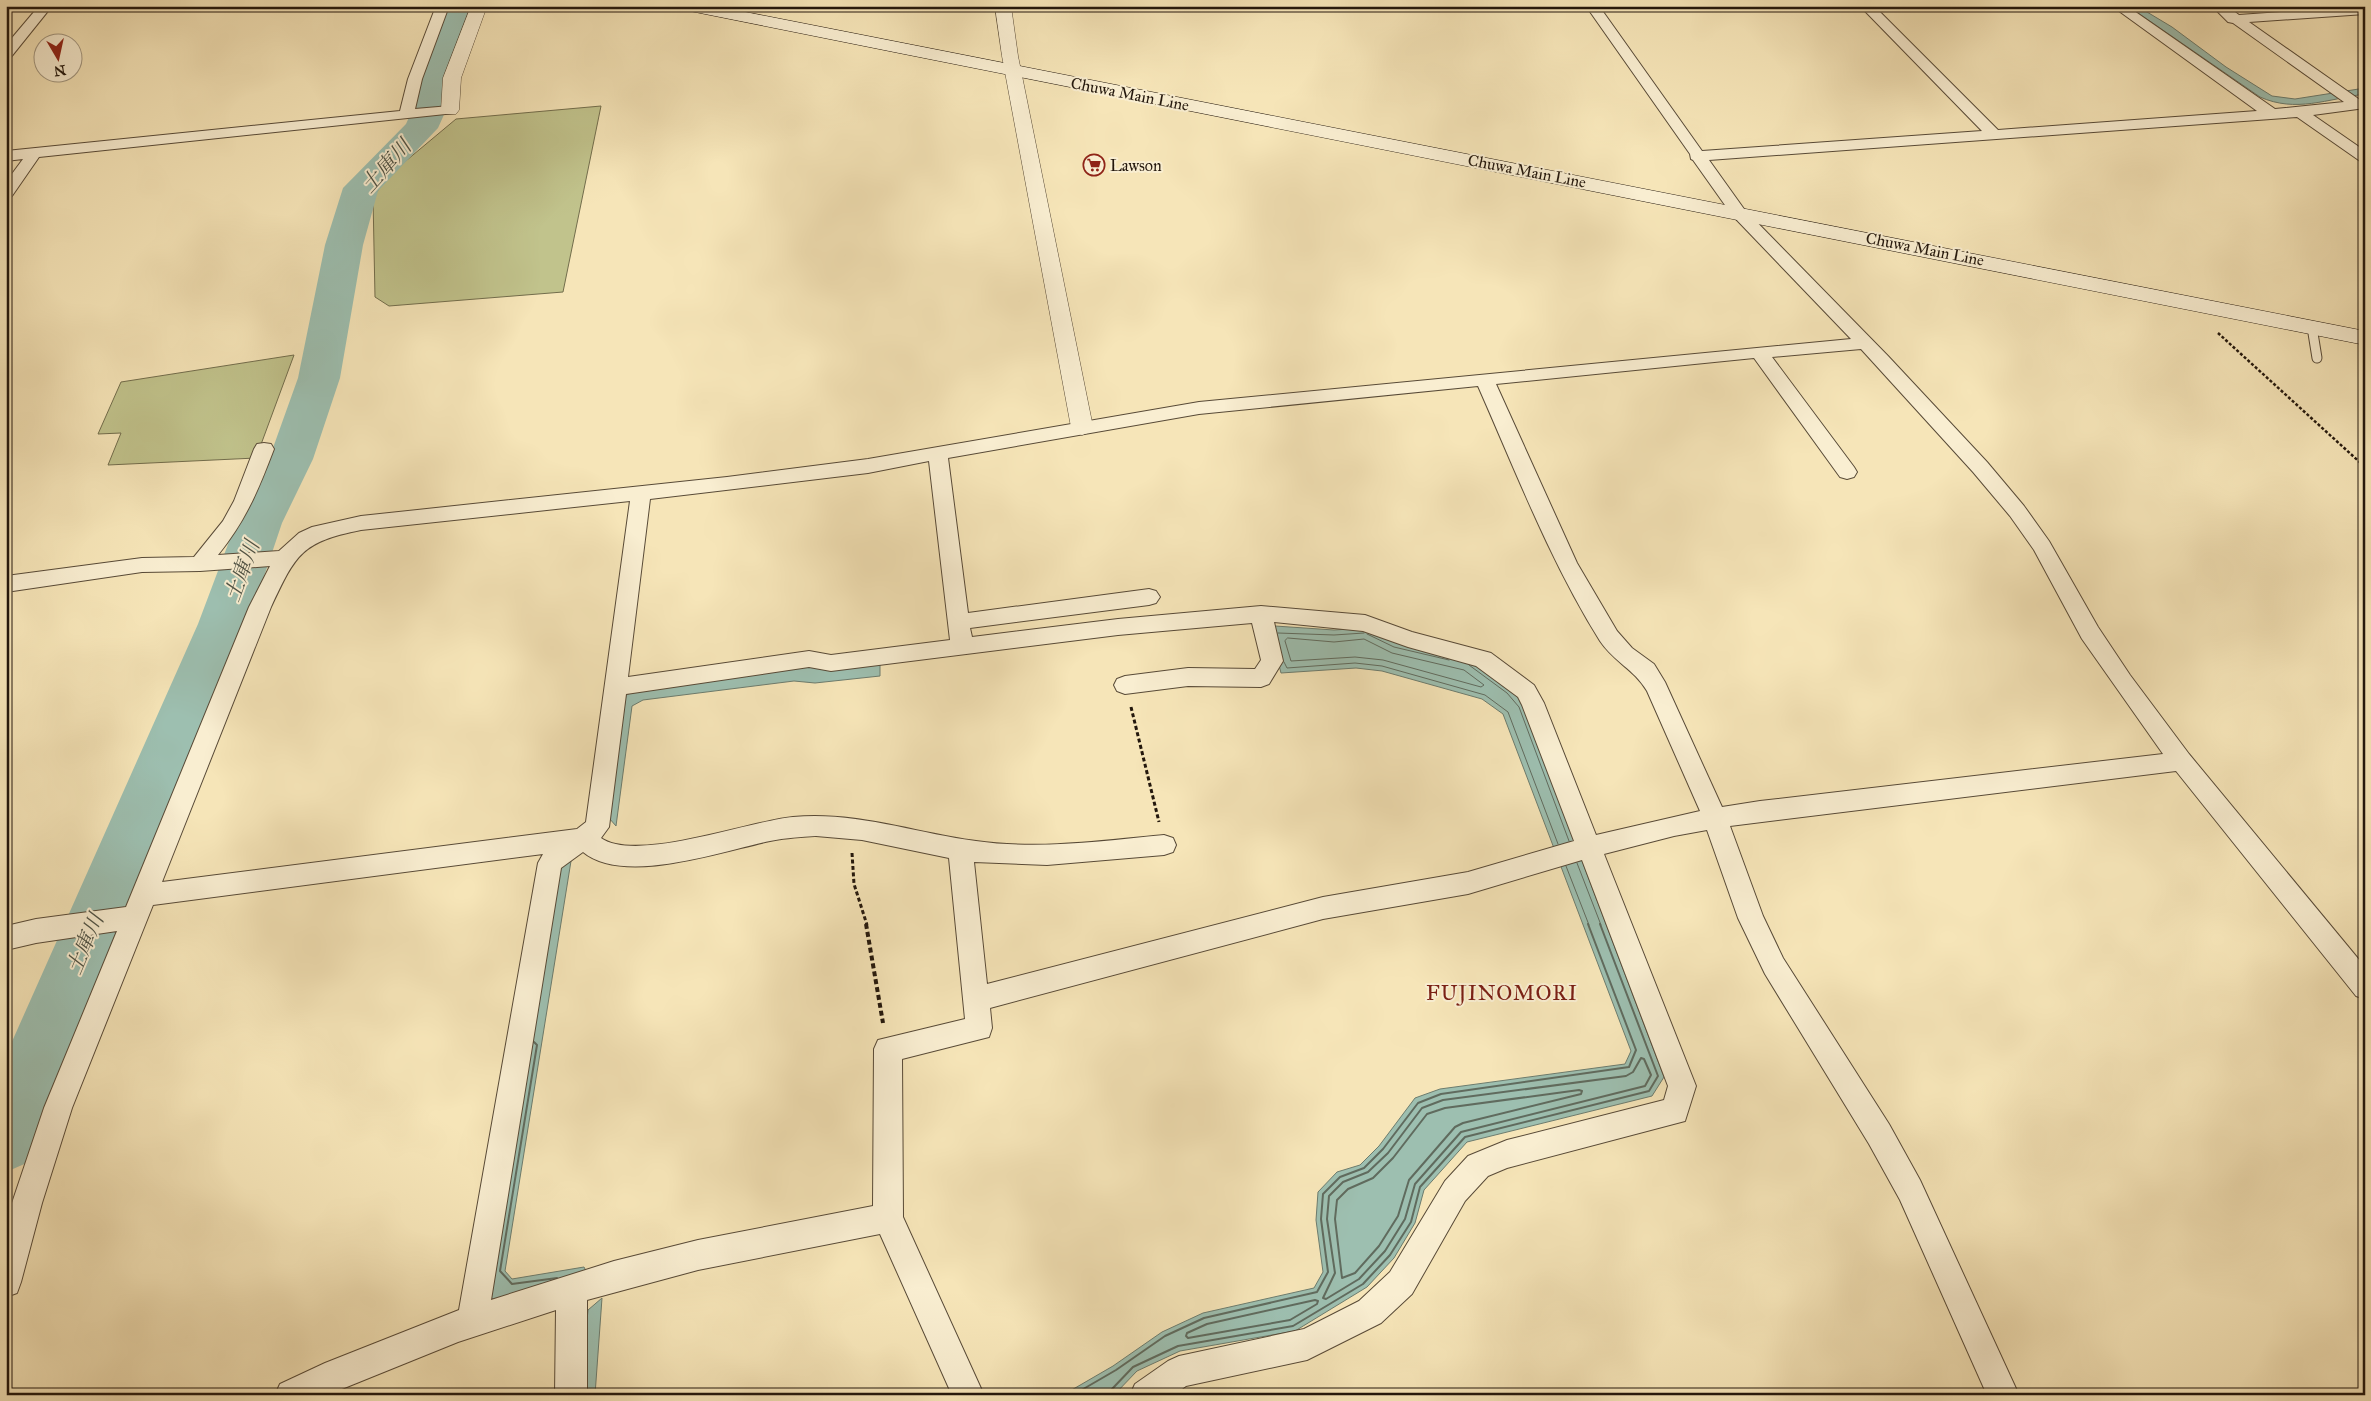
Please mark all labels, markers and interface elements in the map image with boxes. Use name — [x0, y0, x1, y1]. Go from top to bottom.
north arrow — [32, 32, 82, 82]
text: N — [53, 61, 67, 80]
street label: Chuwa Main Line — [1069, 73, 1191, 115]
water label: 土庫川 — [355, 132, 418, 198]
street label: Chuwa Main Line — [1466, 150, 1588, 192]
supermarket icon: Lawson — [1082, 153, 1106, 177]
place label: Lawson — [1110, 156, 1162, 175]
street label: Chuwa Main Line — [1864, 228, 1986, 270]
water label: 土庫川 — [219, 535, 266, 605]
water label: 土庫川 — [61, 908, 110, 978]
district label: FUJINOMORI — [1426, 980, 1578, 1006]

